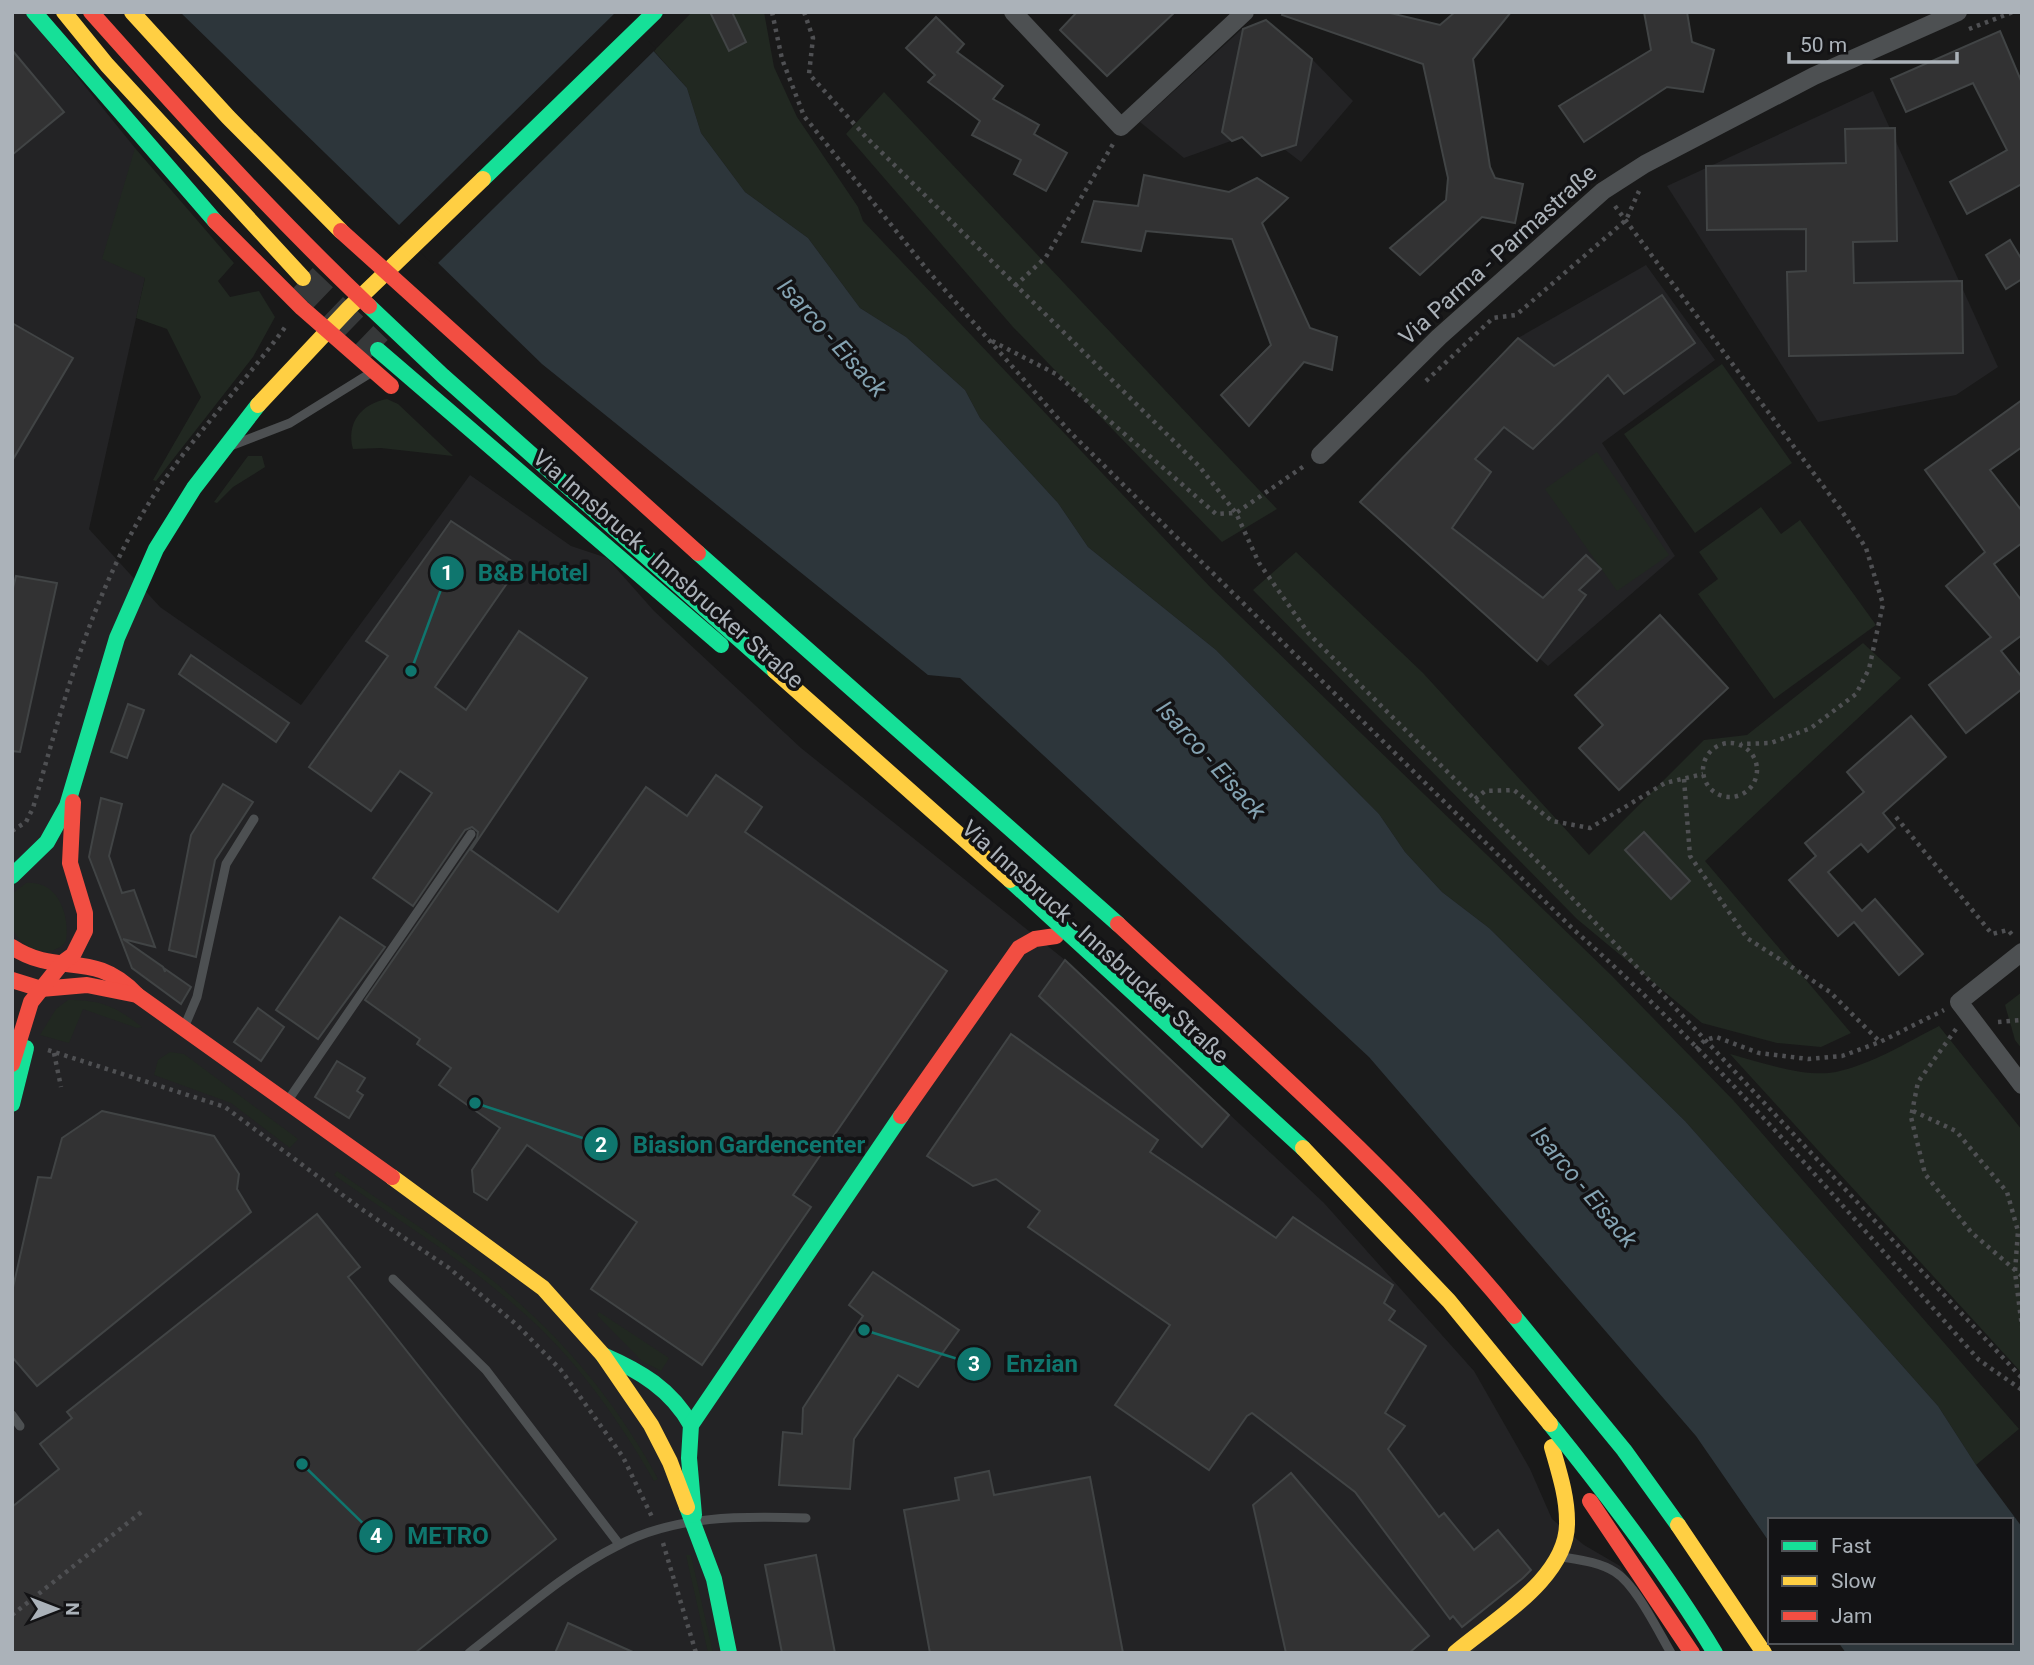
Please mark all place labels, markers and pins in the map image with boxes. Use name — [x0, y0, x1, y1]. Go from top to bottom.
callout: B&B Hotel — [429, 550, 602, 595]
callout: Biasion Gardencenter — [584, 1122, 879, 1167]
callout: Enzian — [957, 1341, 1091, 1386]
callout: METRO — [358, 1513, 503, 1558]

